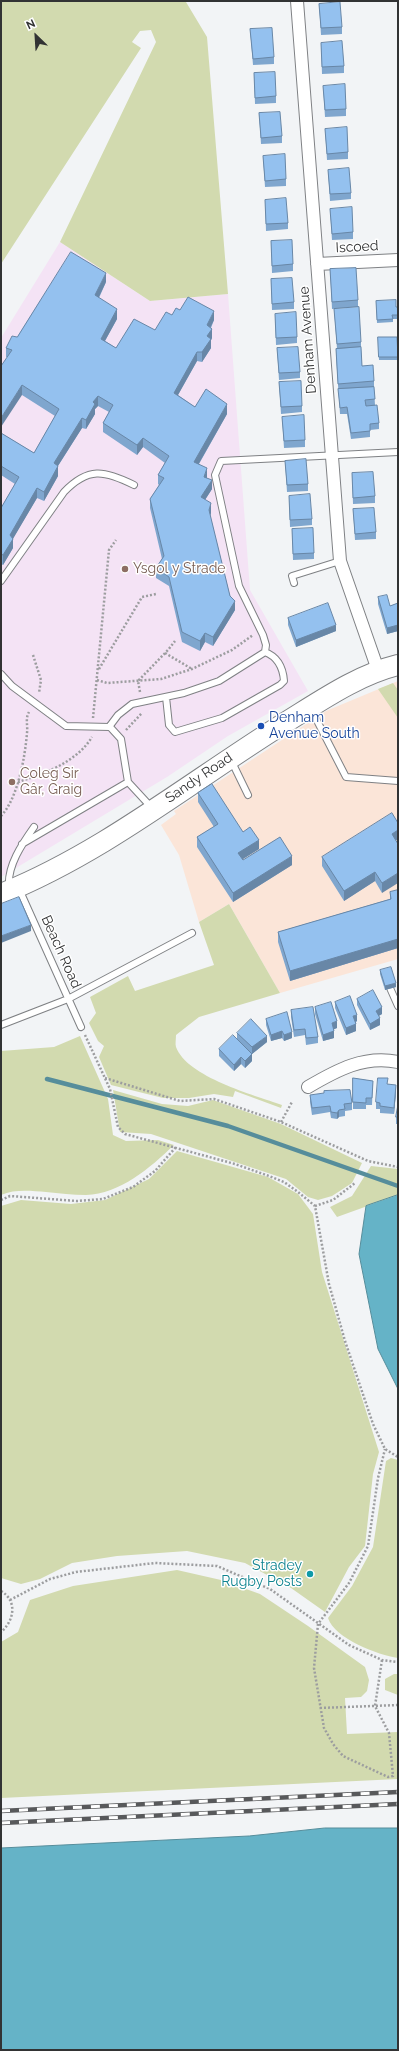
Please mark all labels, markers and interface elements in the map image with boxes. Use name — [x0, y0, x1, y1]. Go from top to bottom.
north arrow — [16, 16, 56, 56]
text: N — [24, 17, 37, 32]
street label: Iscoed — [335, 237, 379, 257]
street label: Denham Avenue — [296, 286, 320, 394]
place label: Ysgol y Strade — [133, 561, 226, 577]
marker: Ysgol y Strade — [120, 564, 130, 574]
place label: Denham Avenue South — [269, 710, 360, 742]
marker: Denham Avenue South — [256, 721, 266, 731]
street label: Sandy Road — [162, 749, 236, 807]
place label: Coleg Sir Gâr, Graig — [20, 766, 82, 798]
marker: Coleg Sir Gâr, Graig — [7, 777, 17, 787]
street label: Beach Road — [37, 913, 85, 991]
place label: Stradey Rugby Posts — [221, 1558, 302, 1590]
marker: Stradey Rugby Posts — [305, 1569, 315, 1579]

